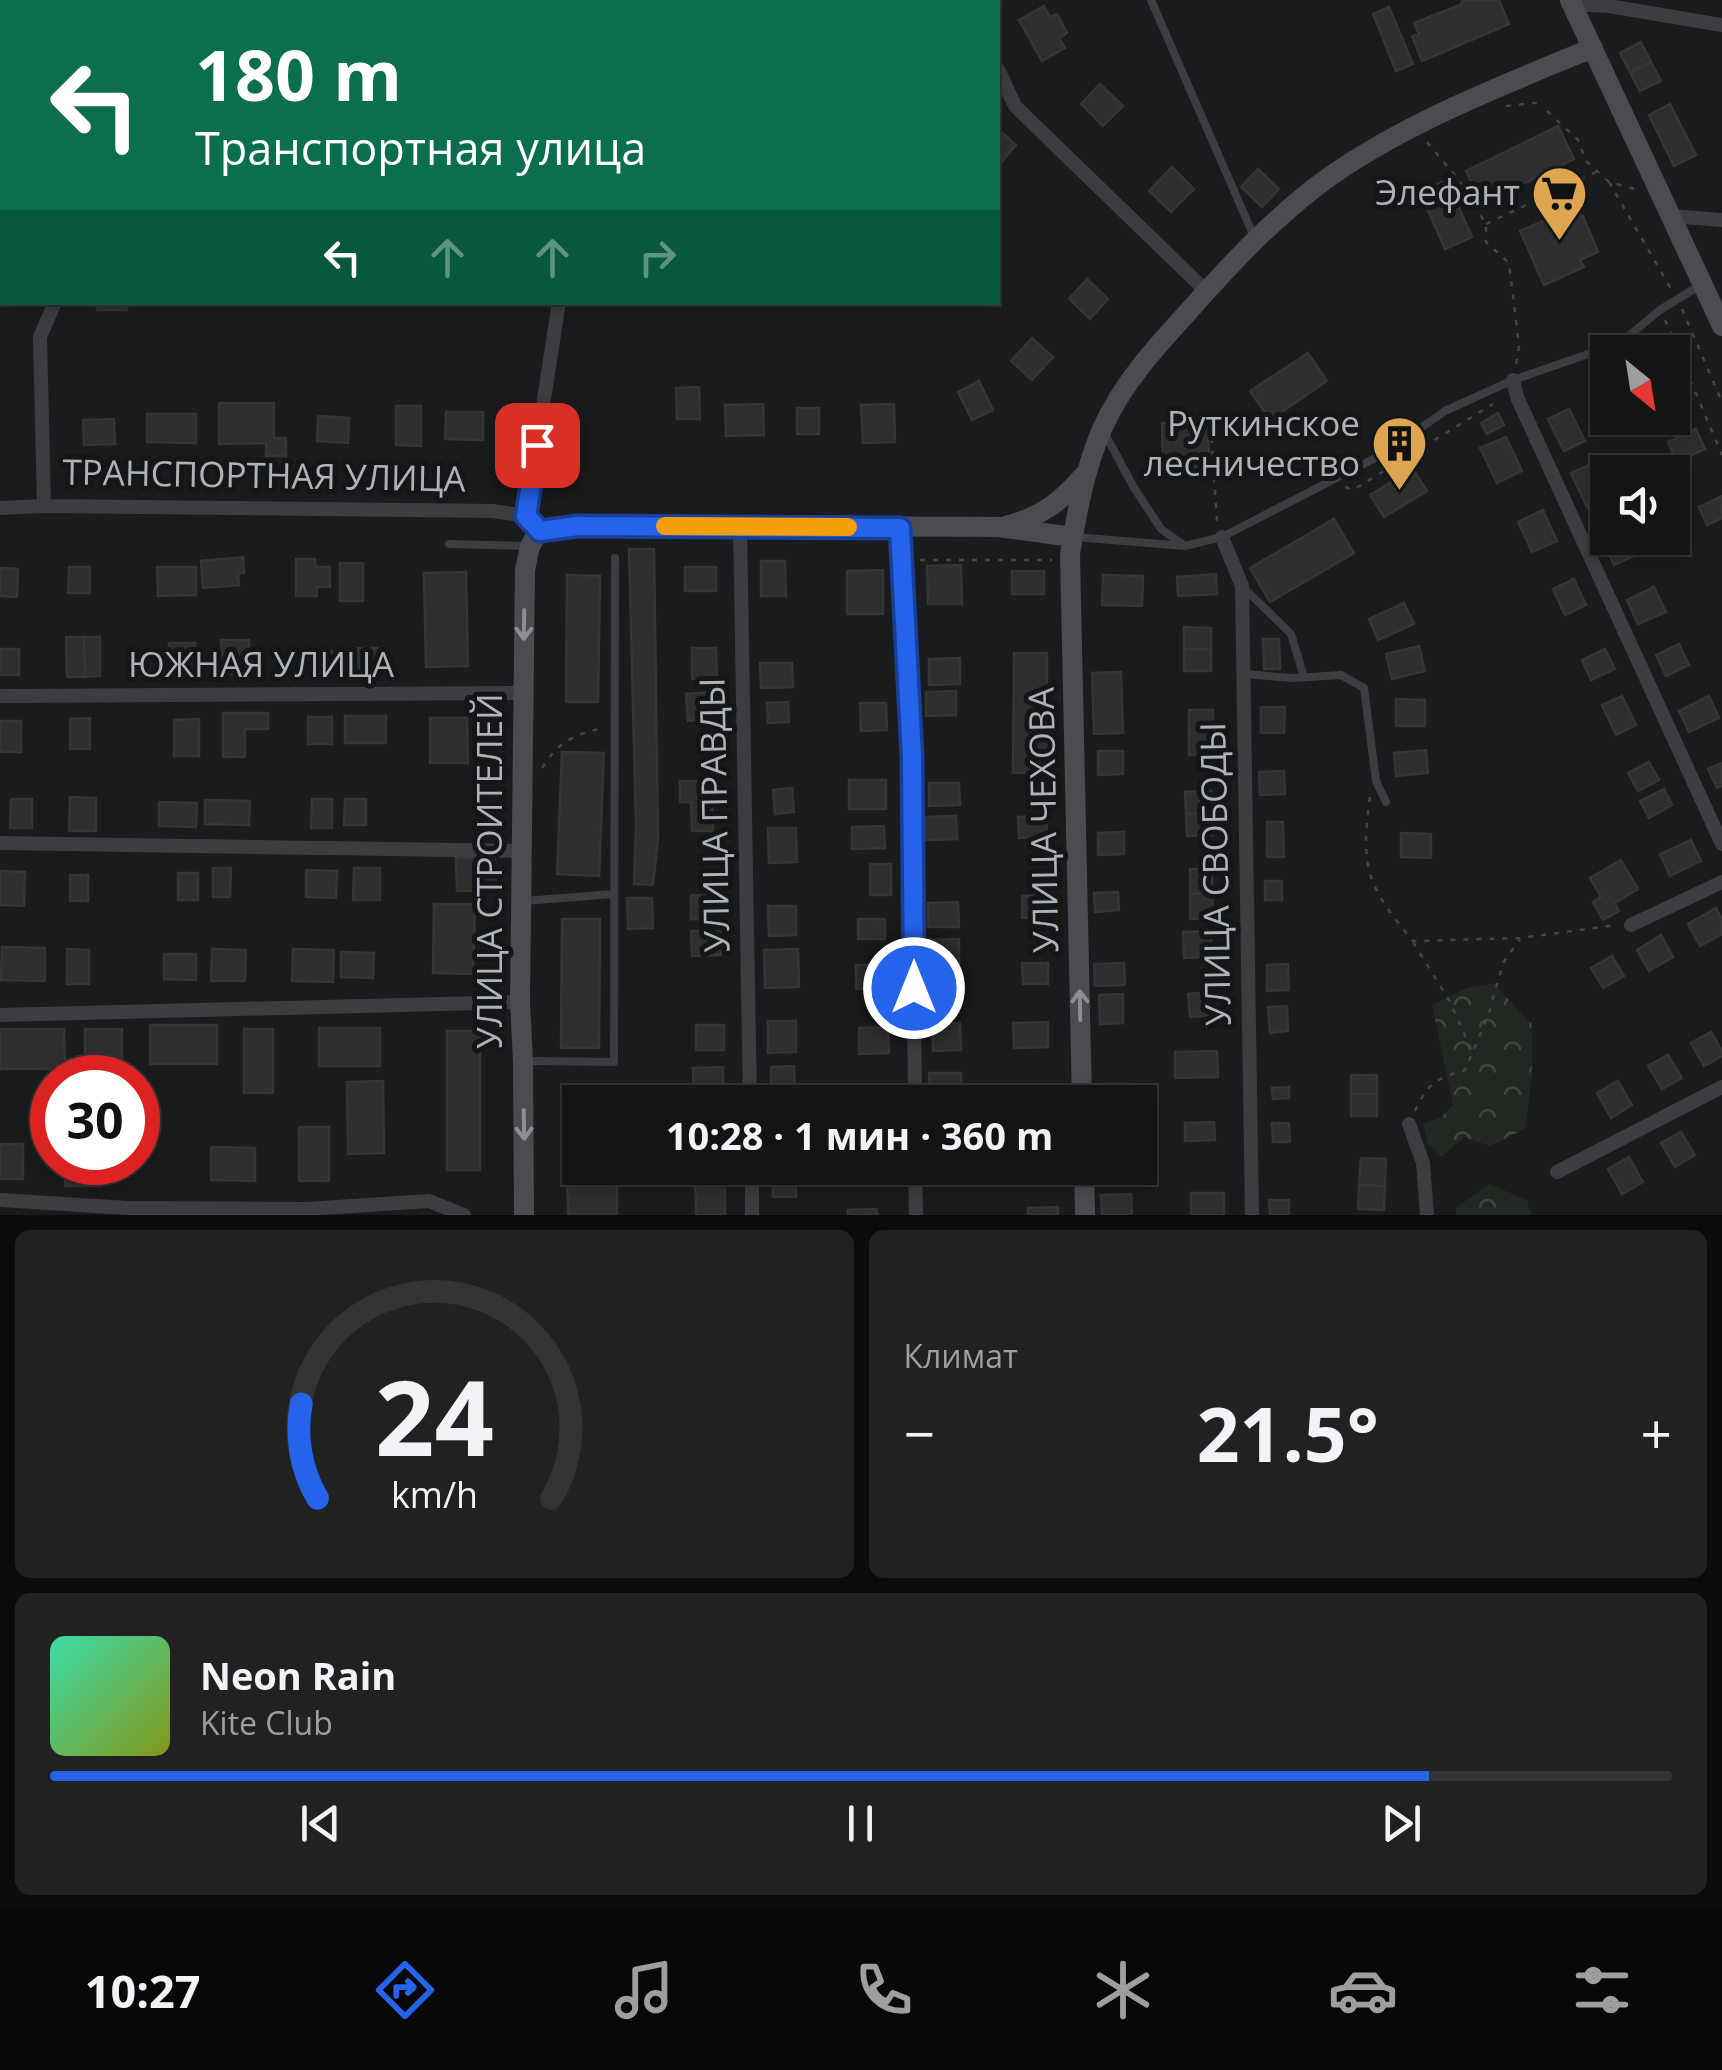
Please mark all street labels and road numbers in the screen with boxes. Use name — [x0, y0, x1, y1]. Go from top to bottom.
street label: ТРАНСПОРТНАЯ УЛИЦА — [62, 447, 467, 502]
street label: ЮЖНАЯ УЛИЦА — [128, 640, 395, 687]
street label: УЛИЦА ПРАВДЫ — [688, 677, 739, 953]
street label: УЛИЦА ЧЕХОВА — [1017, 686, 1068, 953]
street label: УЛИЦА СТРОИТЕЛЕЙ — [465, 693, 512, 1049]
street label: УЛИЦА СВОБОДЫ — [1188, 722, 1241, 1026]

